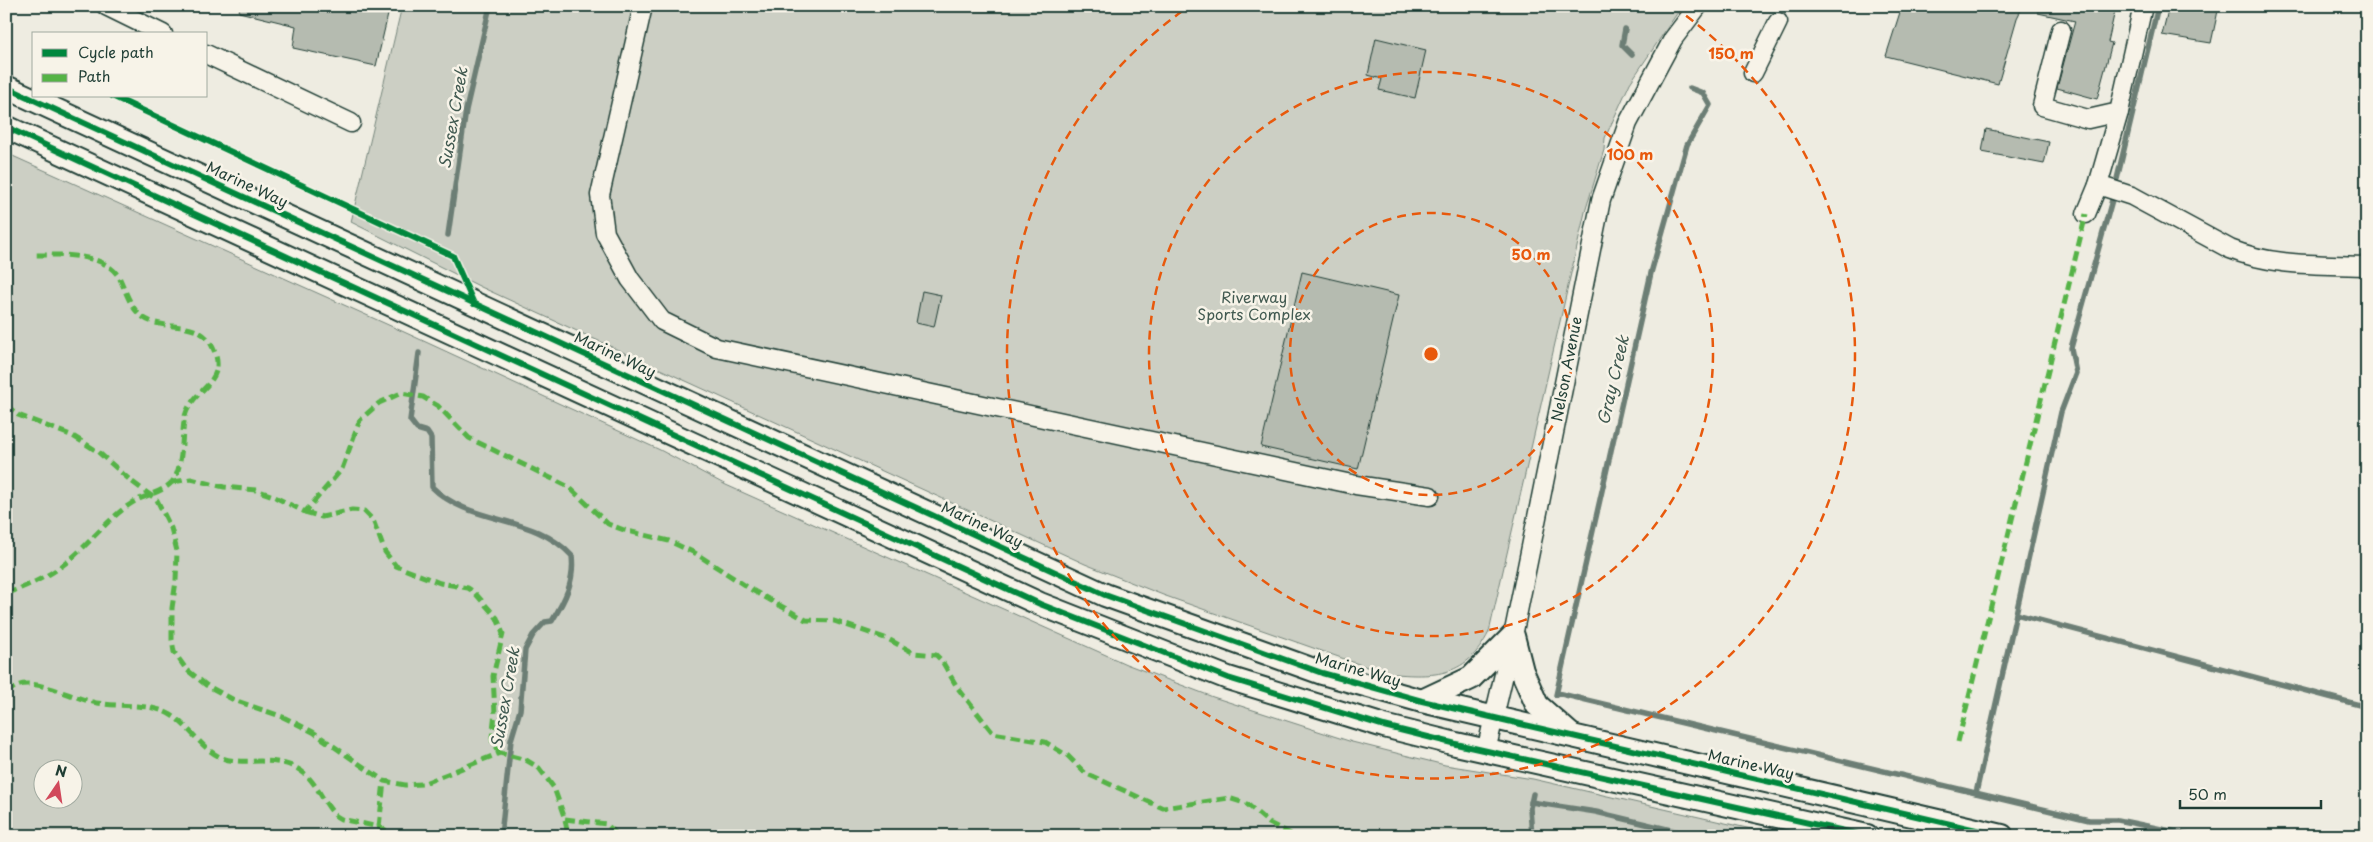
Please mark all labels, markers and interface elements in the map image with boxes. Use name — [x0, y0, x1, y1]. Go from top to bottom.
legend — [32, 32, 208, 98]
text: Cycle path — [78, 40, 154, 63]
text: 150 m — [1708, 41, 1754, 64]
text: Path — [78, 64, 110, 87]
water label: Sussex Creek — [431, 64, 473, 170]
text: 100 m — [1607, 142, 1653, 165]
street label: Marine Way — [203, 155, 292, 213]
text: 50 m — [1512, 242, 1550, 265]
park label: Riverway Sports Complex — [1197, 285, 1311, 325]
street label: Nelson Avenue — [1544, 314, 1587, 423]
street label: Marine Way — [571, 325, 660, 383]
water label: Gray Creek — [1590, 331, 1634, 427]
centre of rings — [1422, 345, 1440, 363]
street label: Marine Way — [938, 495, 1027, 553]
water label: Sussex Creek — [483, 644, 525, 750]
street label: Marine Way — [1313, 645, 1404, 692]
street label: Marine Way — [1706, 742, 1797, 785]
text: N — [53, 759, 69, 782]
north arrow — [32, 760, 82, 810]
scale bar — [2180, 777, 2322, 809]
text: 50 m — [2188, 782, 2227, 805]

